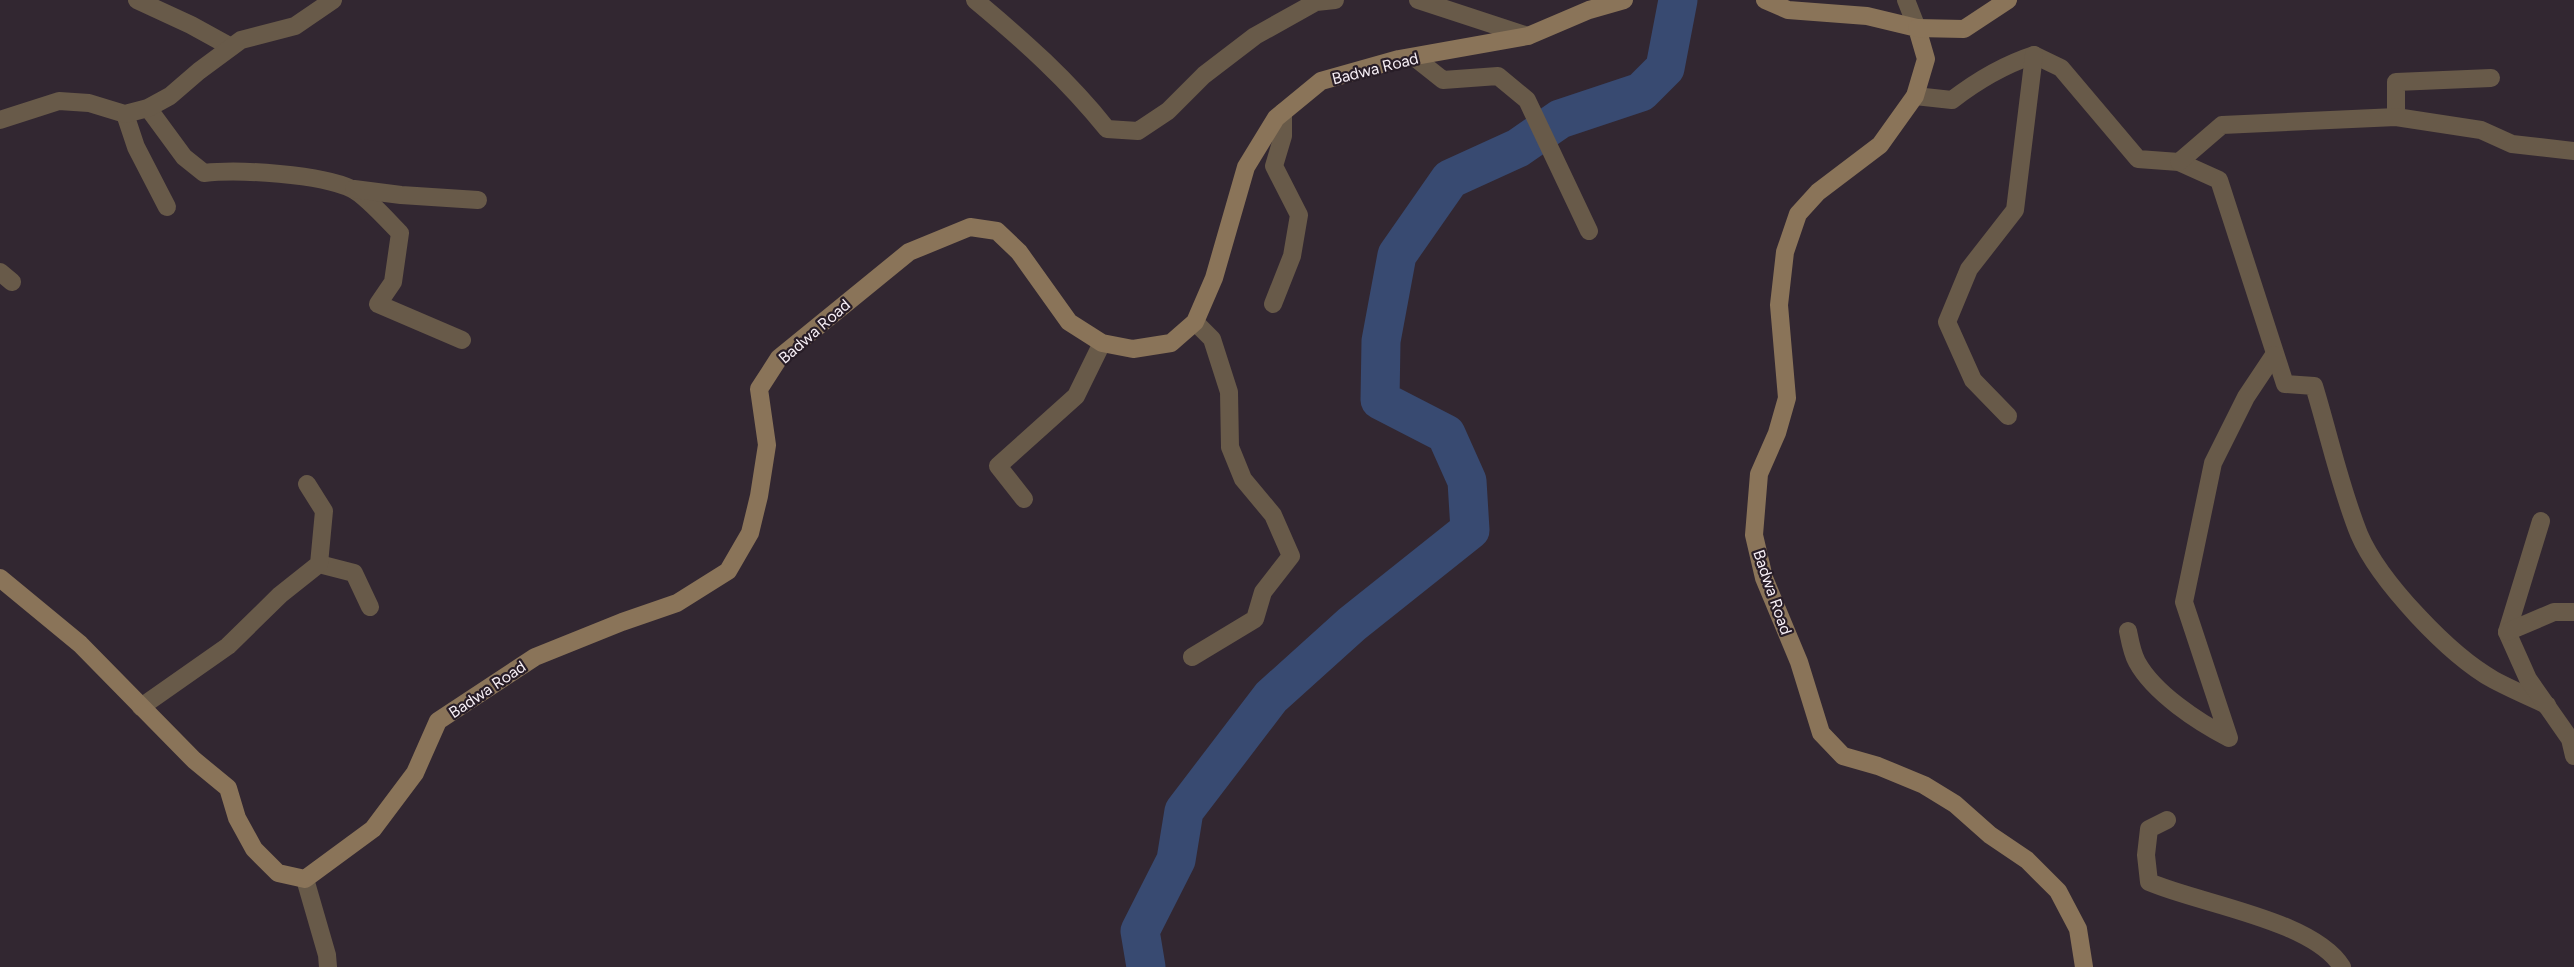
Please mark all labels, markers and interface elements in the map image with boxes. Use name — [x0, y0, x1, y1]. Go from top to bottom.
street label: Badwa Road — [1330, 49, 1420, 88]
street label: Badwa Road — [775, 295, 854, 368]
street label: Badwa Road — [1749, 547, 1796, 637]
street label: Badwa Road — [445, 657, 529, 722]

